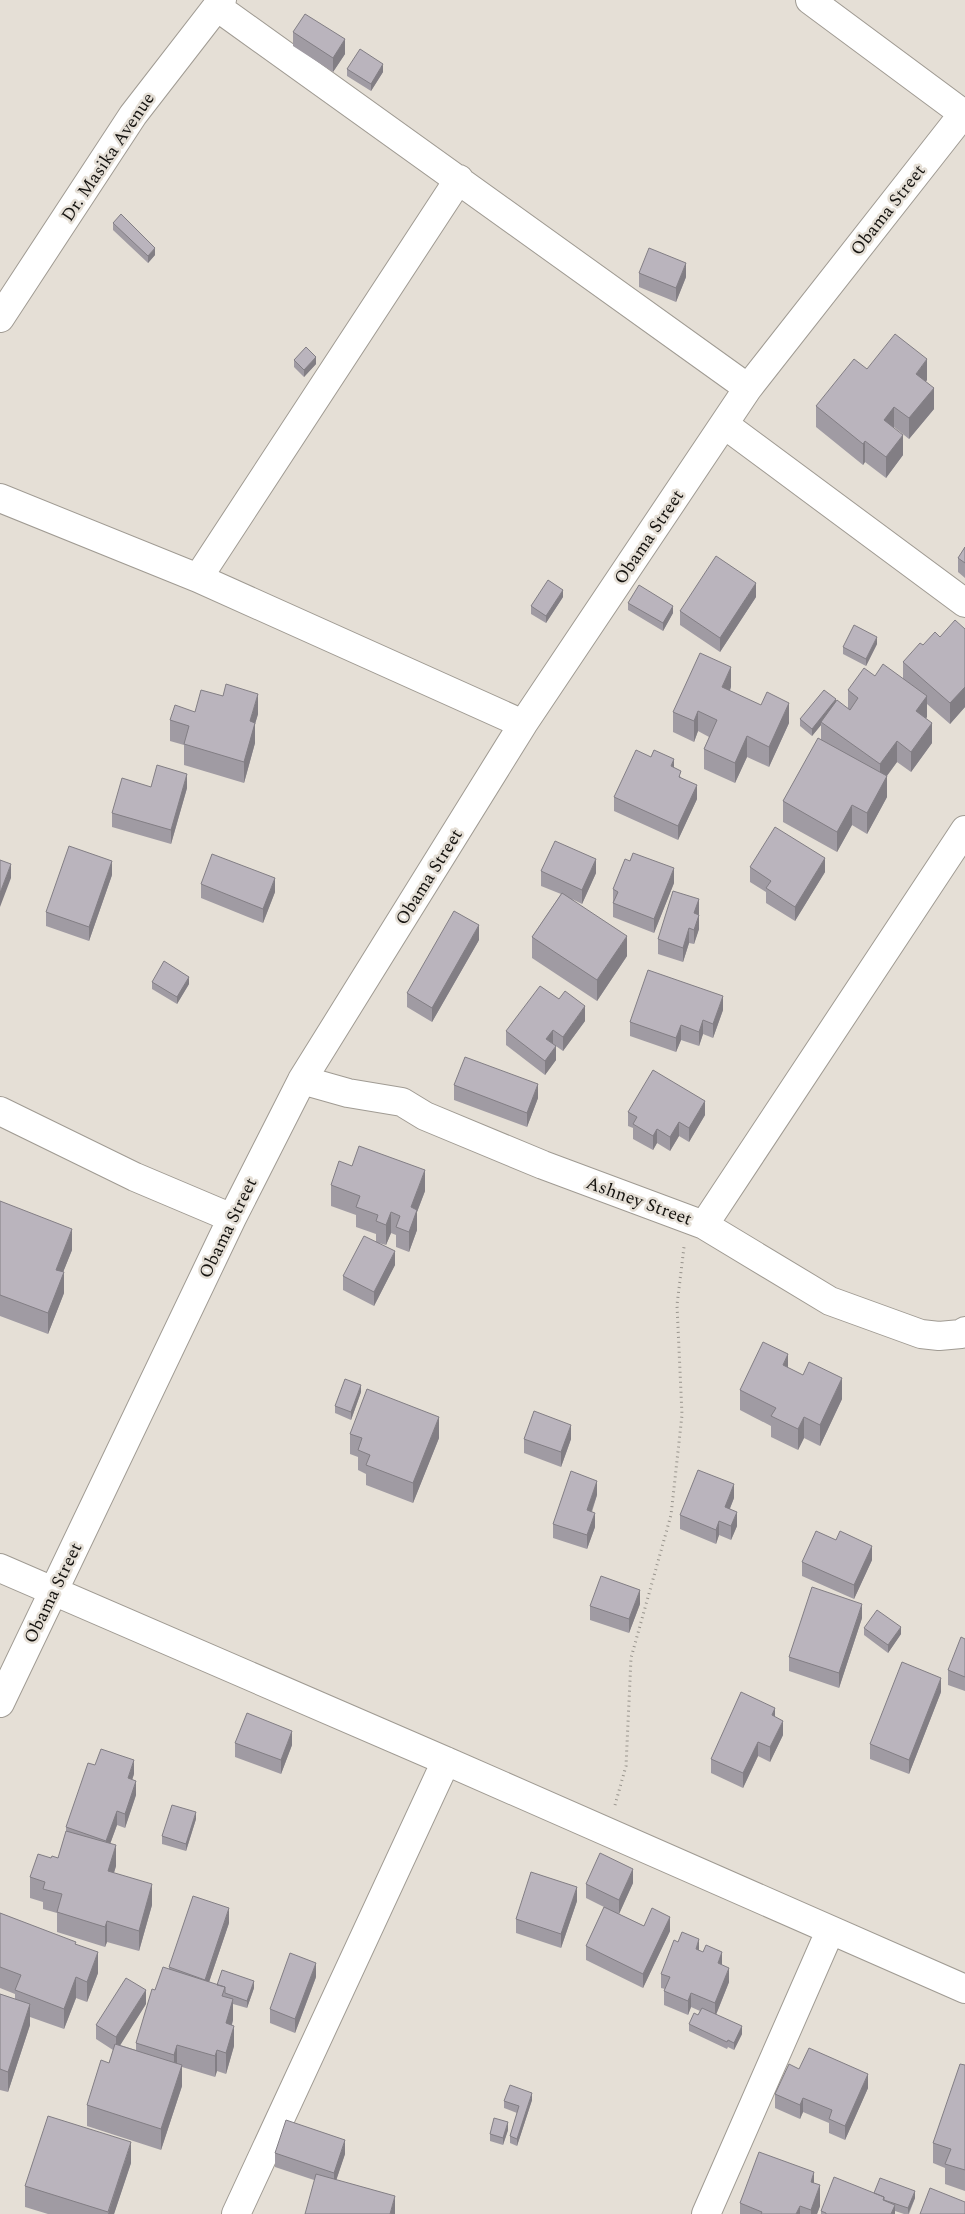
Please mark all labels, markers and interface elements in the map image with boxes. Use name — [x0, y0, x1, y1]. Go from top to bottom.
street label: Dr. Masika Avenue — [55, 87, 161, 227]
street label: Obama Street — [844, 159, 932, 261]
street label: Obama Street — [607, 484, 691, 590]
street label: Obama Street — [389, 823, 469, 931]
street label: Ashney Street — [582, 1169, 696, 1233]
street label: Obama Street — [192, 1173, 264, 1283]
street label: Obama Street — [17, 1538, 89, 1648]

